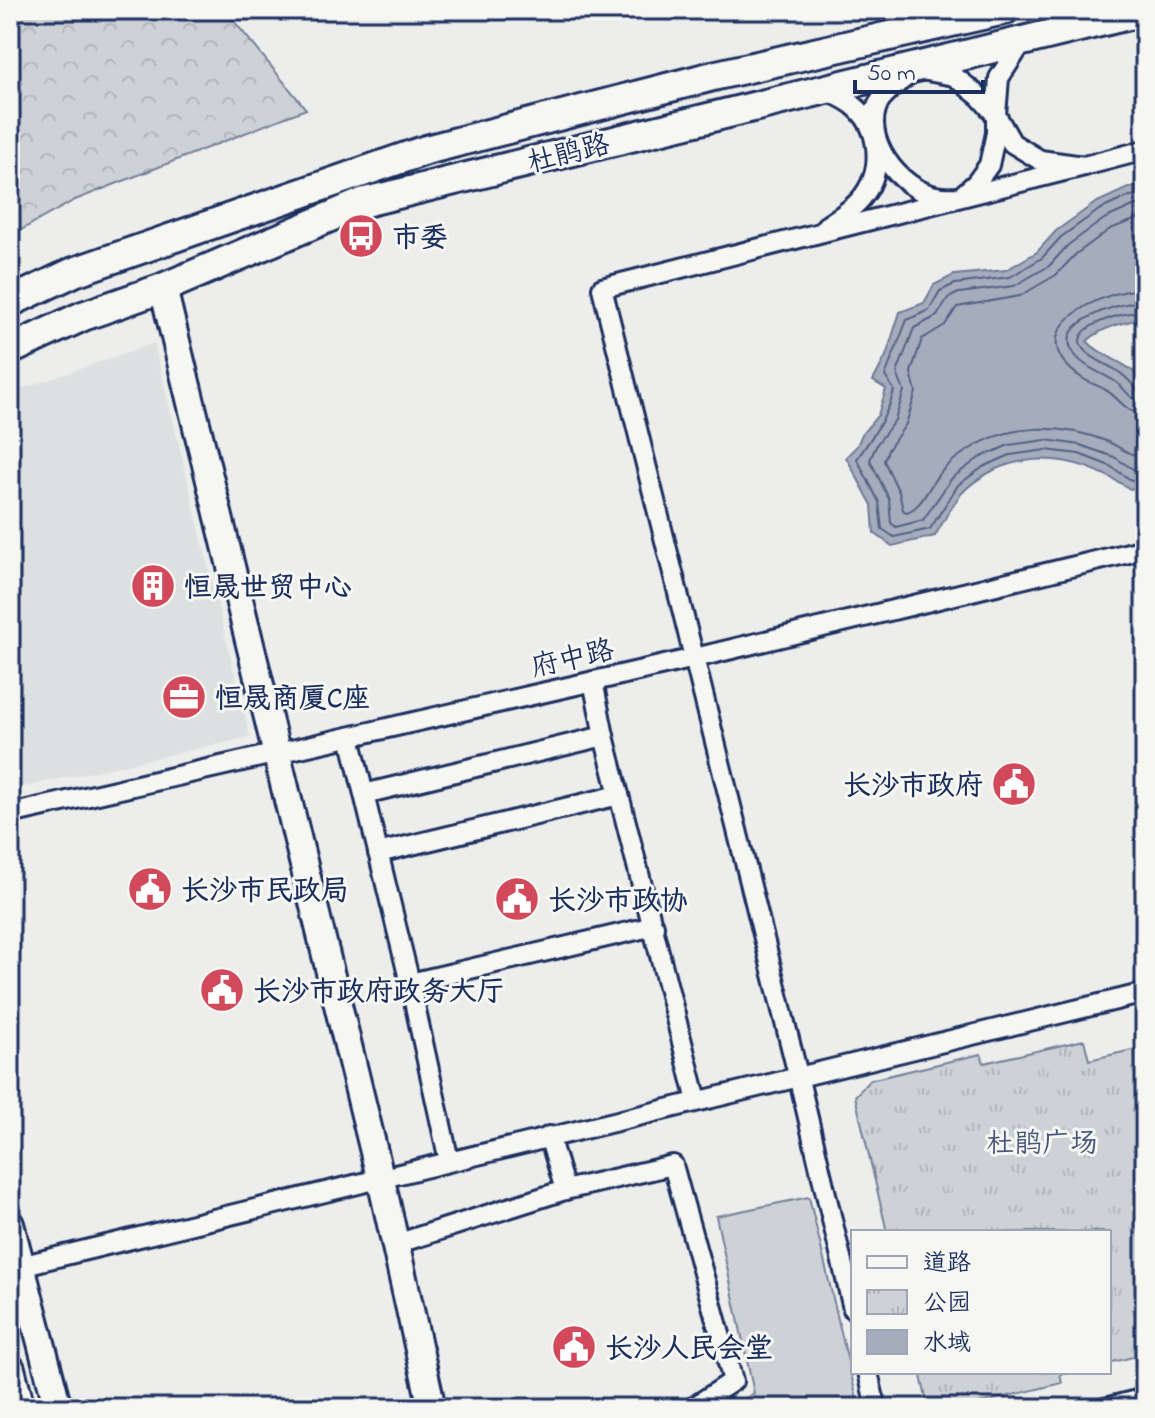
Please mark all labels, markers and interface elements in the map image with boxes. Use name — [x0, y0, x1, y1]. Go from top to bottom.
scale bar — [855, 44, 983, 94]
text: 50 m — [867, 57, 916, 92]
street label: 杜鹃路 — [523, 125, 615, 185]
bus stop icon: 市委 — [337, 212, 385, 260]
place label: 市委 — [392, 219, 448, 260]
building icon: 恒晟世贸中心 — [129, 562, 177, 610]
place label: 恒晟世贸中心 — [184, 569, 352, 610]
street label: 府中路 — [527, 631, 618, 690]
office icon: 恒晟商厦C座 — [160, 673, 208, 721]
place label: 恒晟商厦C座 — [215, 680, 370, 721]
public building icon: 长沙市政府 — [990, 760, 1038, 808]
place label: 长沙市政府 — [843, 767, 983, 808]
public building icon: 长沙市民政局 — [126, 865, 174, 913]
place label: 长沙市民政局 — [181, 872, 349, 913]
public building icon: 长沙市政协 — [493, 875, 541, 923]
place label: 长沙市政协 — [548, 882, 688, 923]
public building icon: 长沙市政府政务大厅 — [198, 966, 246, 1014]
place label: 长沙市政府政务大厅 — [253, 973, 505, 1014]
park label: 杜鹃广场 — [986, 1125, 1098, 1166]
legend — [851, 1230, 1111, 1374]
text: 道路 — [923, 1247, 971, 1282]
text: 公园 — [923, 1287, 971, 1322]
public building icon: 长沙人民会堂 — [550, 1323, 598, 1371]
text: 水域 — [923, 1327, 971, 1362]
place label: 长沙人民会堂 — [605, 1330, 773, 1371]

